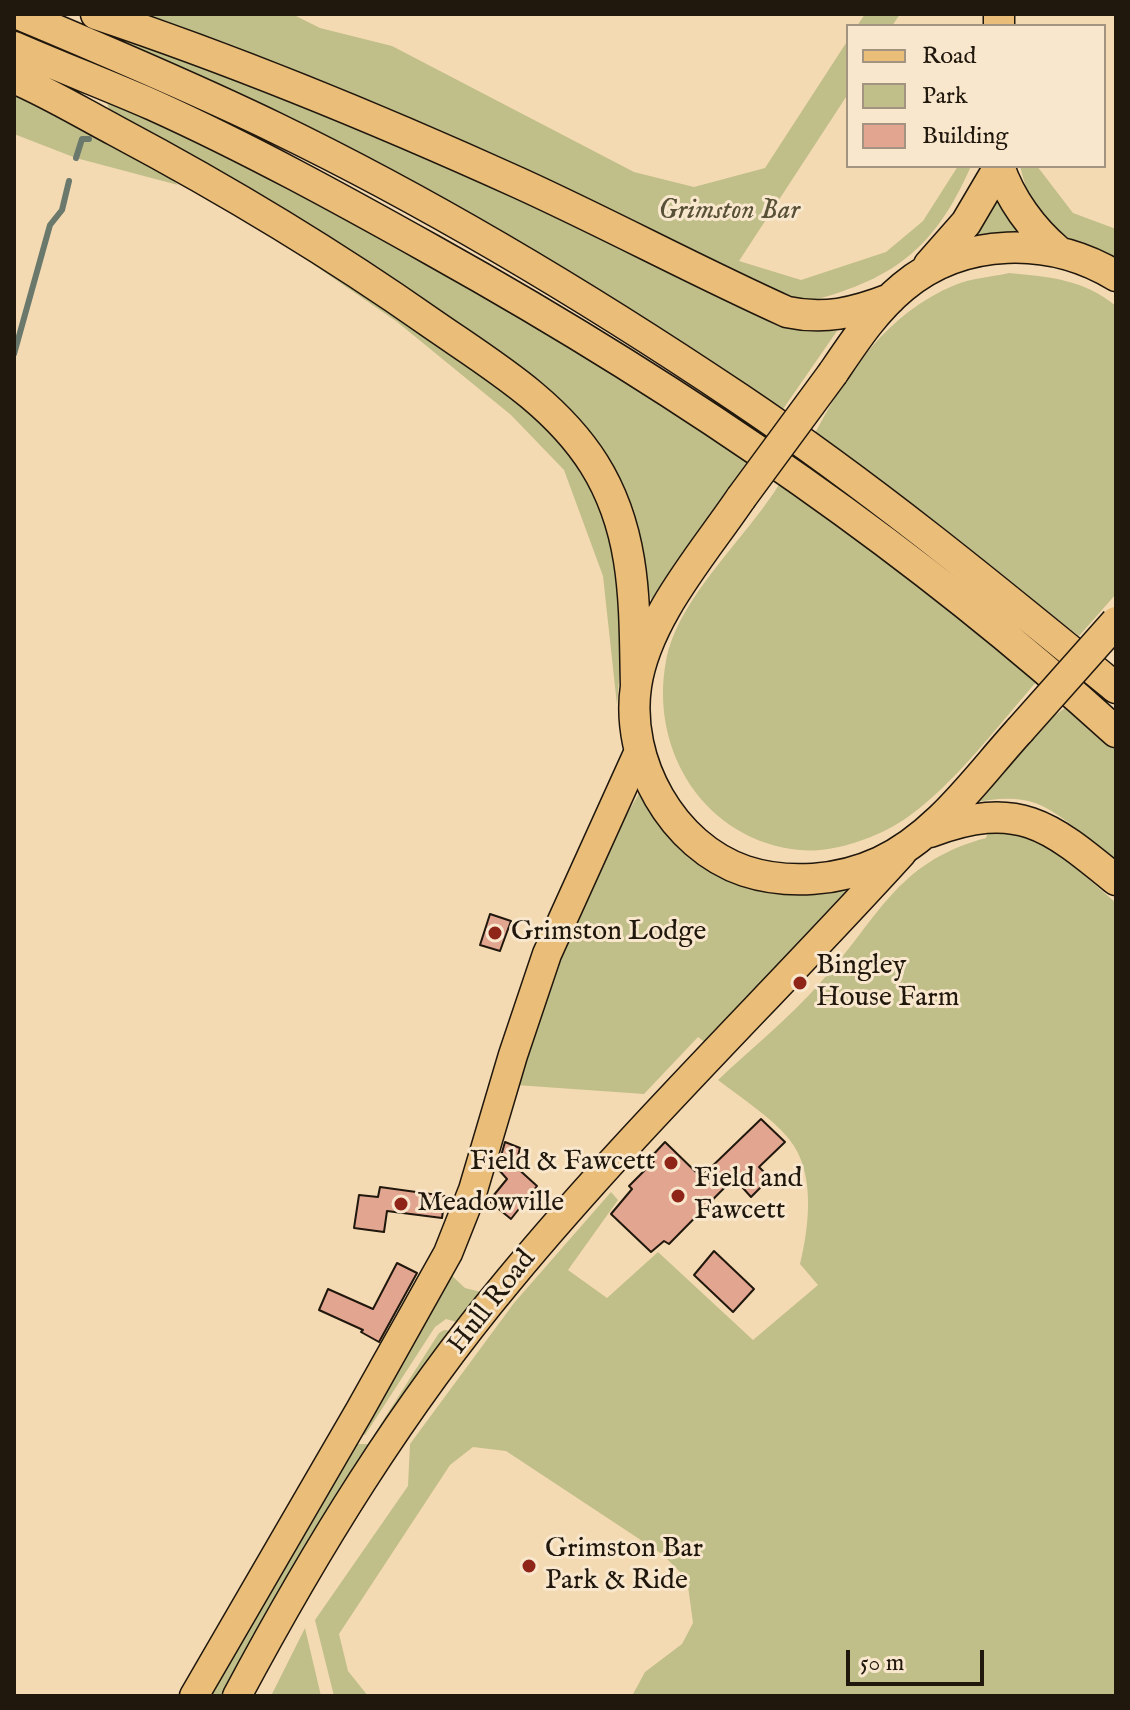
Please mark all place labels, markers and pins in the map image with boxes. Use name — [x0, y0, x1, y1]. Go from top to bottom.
place label: Grimston Lodge — [511, 916, 706, 950]
marker: Grimston Lodge — [486, 924, 504, 942]
place label: Bingley House Farm — [816, 950, 959, 1016]
marker: Bingley House Farm — [791, 974, 809, 992]
place label: Field & Fawcett — [470, 1146, 655, 1180]
marker: Field & Fawcett — [662, 1154, 680, 1172]
place label: Field and Fawcett — [694, 1163, 803, 1229]
place label: Meadowville — [417, 1187, 564, 1221]
marker: Field and Fawcett — [669, 1187, 687, 1205]
marker: Meadowville — [392, 1195, 410, 1213]
place label: Grimston Bar Park & Ride — [545, 1533, 703, 1599]
marker: Grimston Bar Park & Ride — [520, 1557, 538, 1575]

